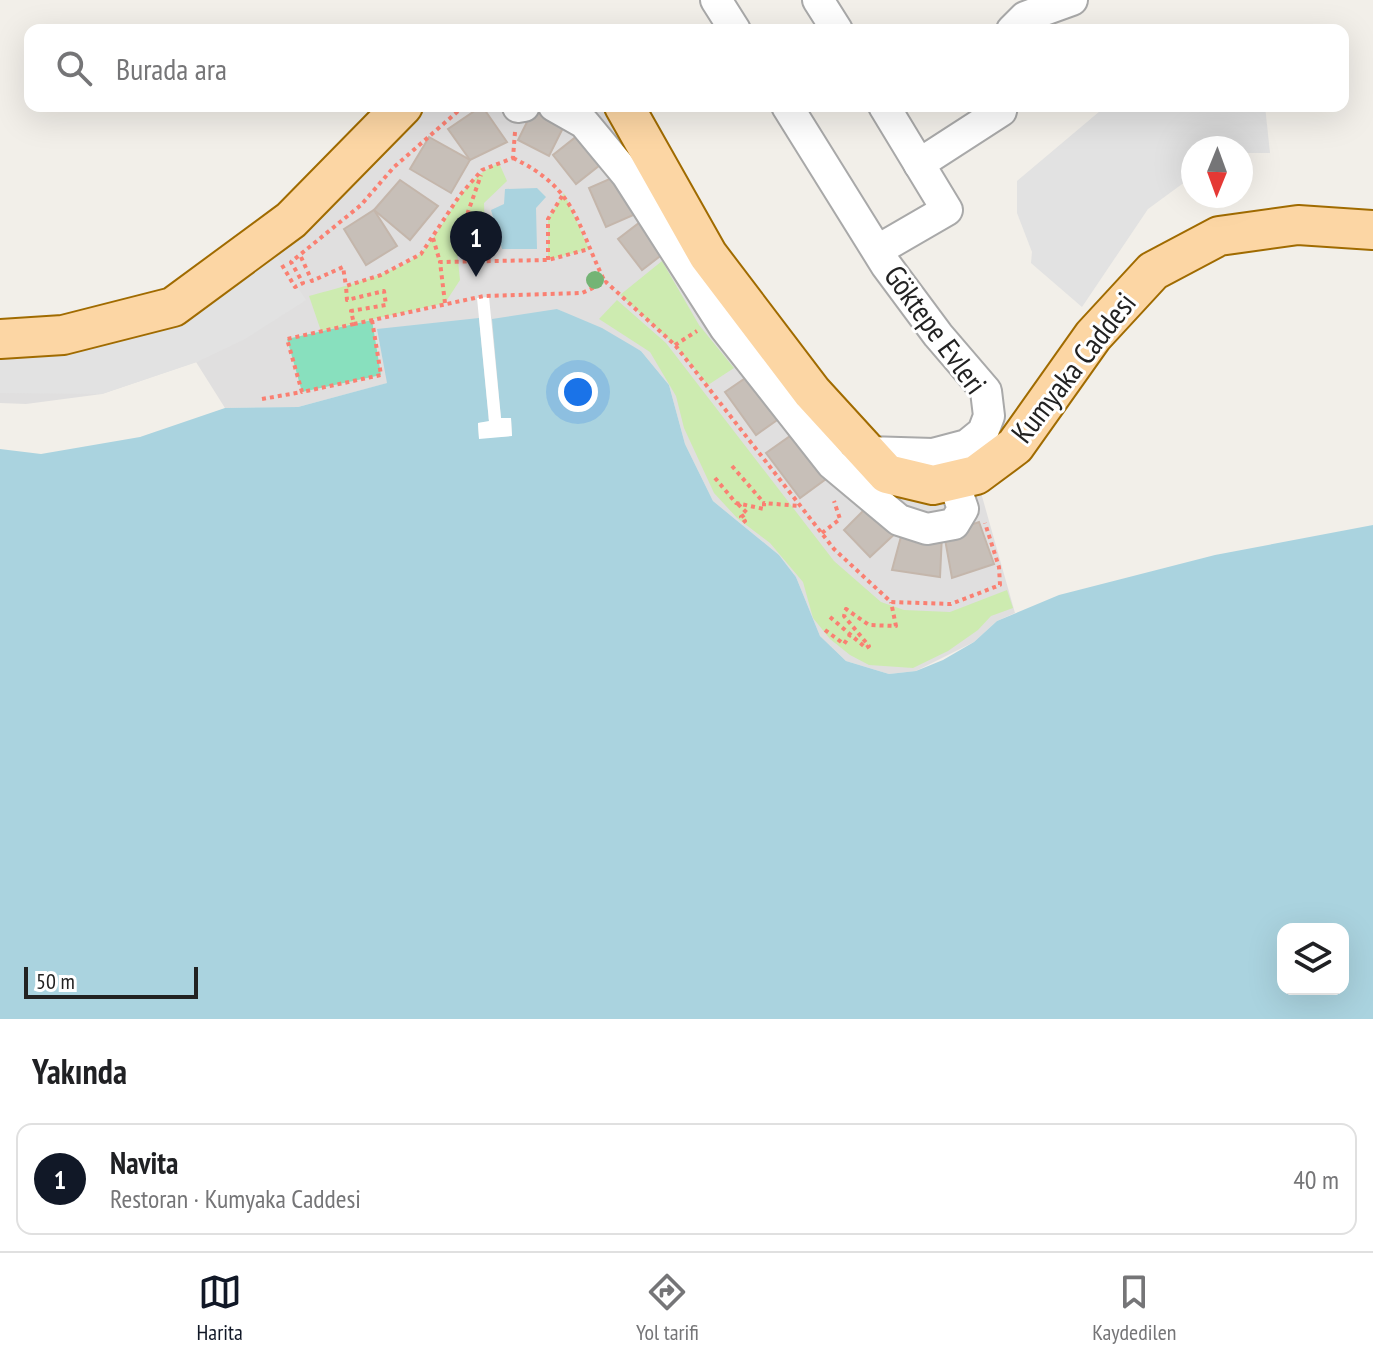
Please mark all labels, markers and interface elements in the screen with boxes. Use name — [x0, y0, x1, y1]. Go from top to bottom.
search box — [24, 24, 1349, 112]
icon: search — [52, 46, 96, 90]
text: Burada ara — [116, 49, 227, 88]
north arrow — [1181, 136, 1253, 208]
pin: 1 — [450, 211, 502, 277]
street label: Göktepe Evleri — [876, 257, 996, 401]
street label: Kumyaka Caddesi — [1002, 284, 1144, 450]
your location — [558, 372, 598, 412]
map controls — [1277, 923, 1349, 995]
button: layers — [1277, 923, 1349, 995]
scale bar — [24, 963, 198, 999]
text: 50 m — [36, 967, 75, 995]
text: Yakında — [32, 1049, 127, 1093]
text: Navita — [110, 1143, 178, 1182]
text: 1 — [54, 1163, 66, 1196]
text: 40 m — [1293, 1163, 1339, 1196]
text: Restoran · Kumyaka Caddesi — [110, 1182, 361, 1215]
tab: Harita — [197, 1270, 243, 1346]
tab: Yol tarifi — [636, 1270, 699, 1346]
tab: Kaydedilen — [1092, 1270, 1176, 1346]

